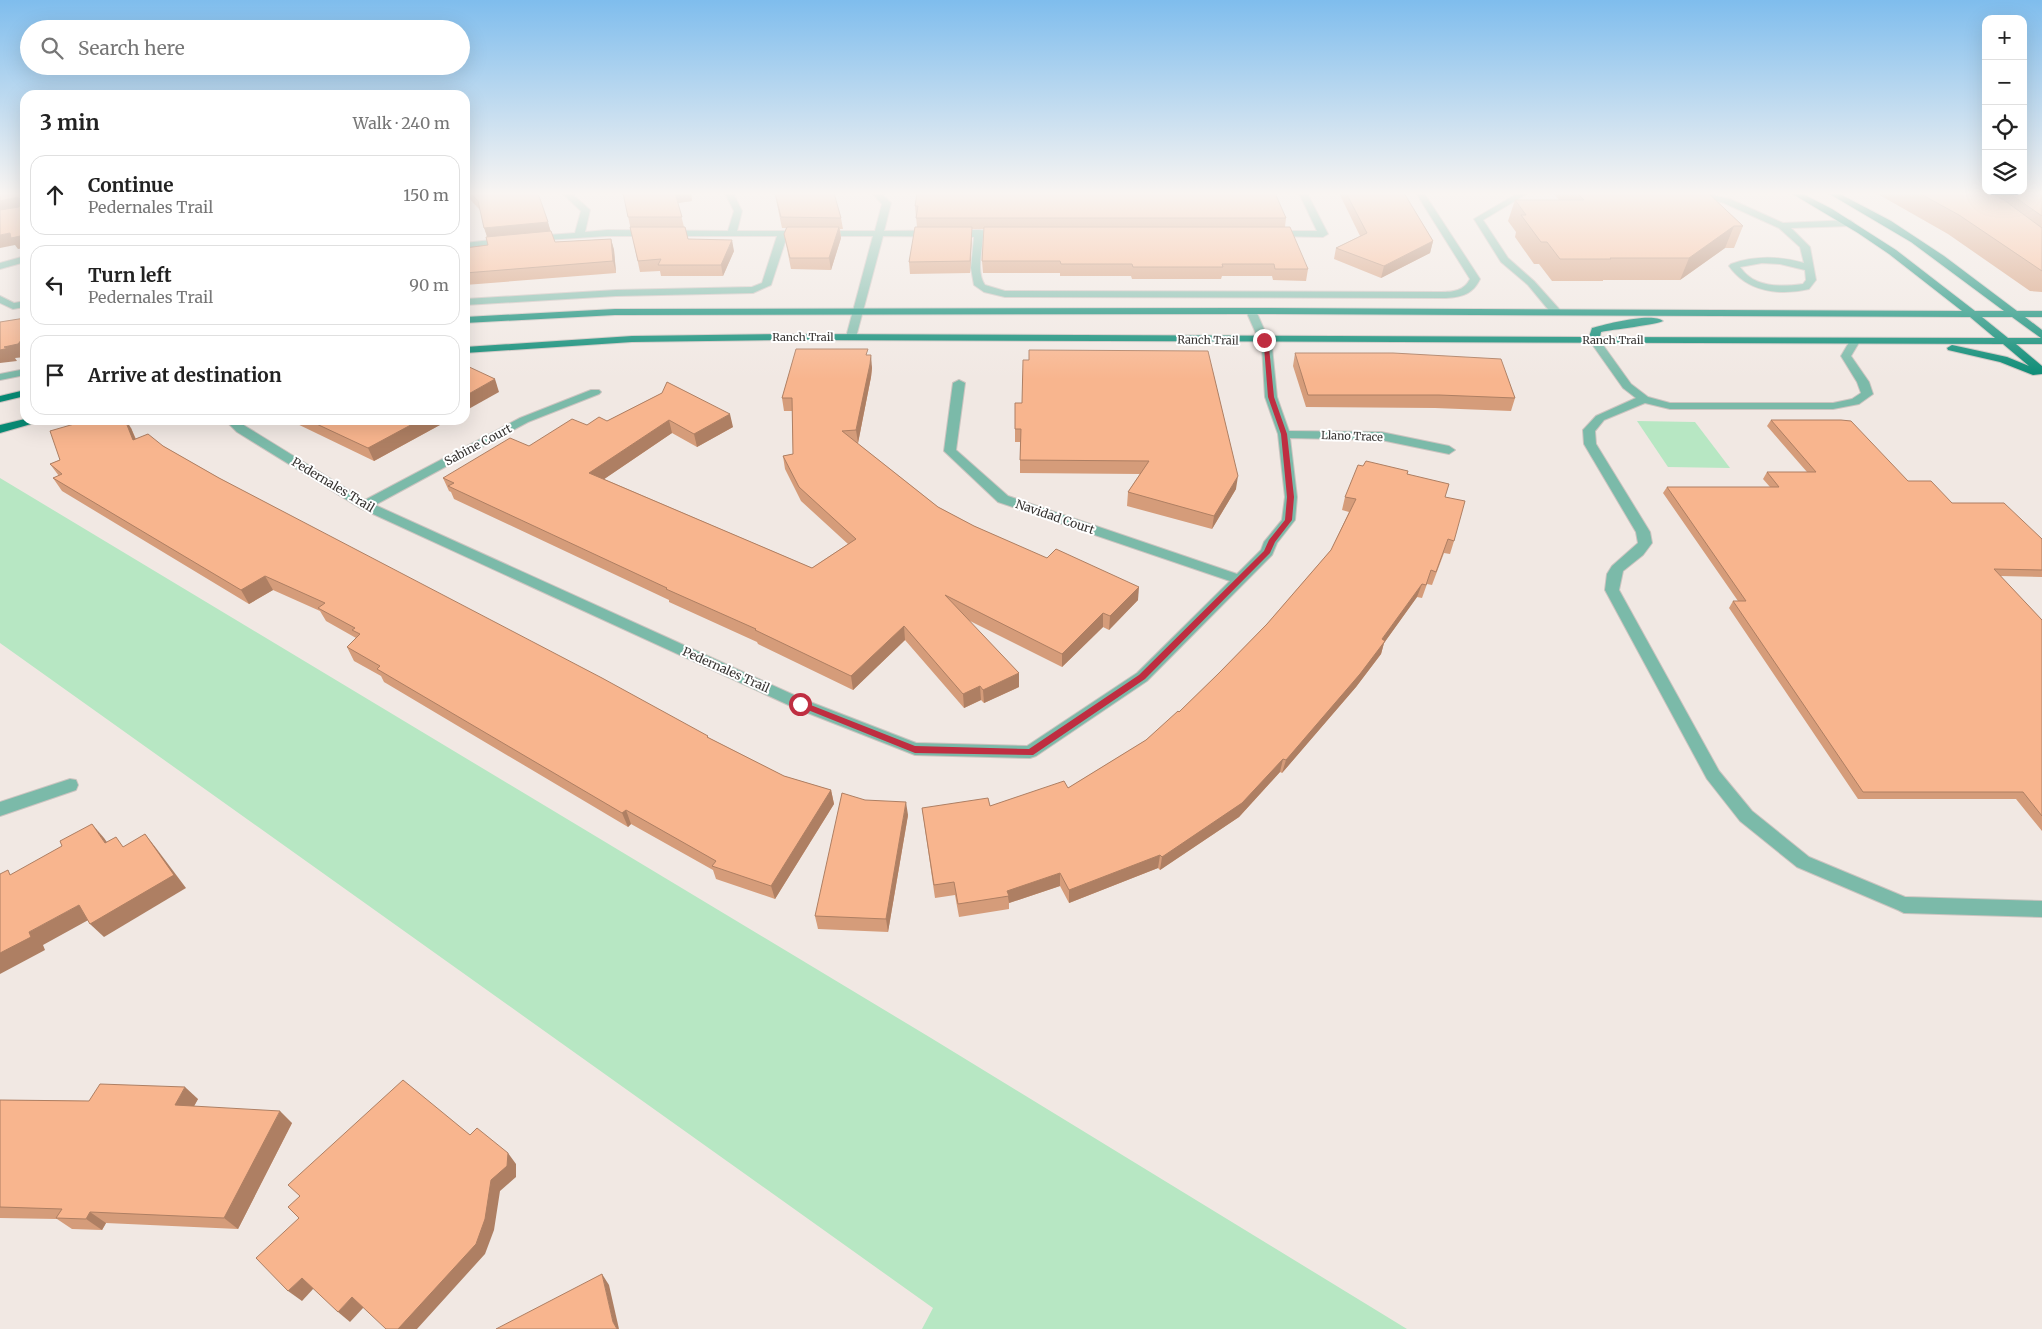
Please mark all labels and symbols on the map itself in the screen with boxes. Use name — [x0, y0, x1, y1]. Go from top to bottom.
route end — [1253, 329, 1276, 352]
street label: Ranch Trail — [772, 330, 834, 344]
street label: Ranch Trail — [1177, 332, 1239, 348]
street label: Ranch Trail — [1582, 333, 1644, 347]
street label: Sabine Court — [442, 420, 514, 469]
street label: Llano Trace — [1321, 428, 1383, 444]
street label: Pedernales Trail — [289, 454, 378, 515]
street label: Navidad Court — [1014, 496, 1097, 537]
street label: Pedernales Trail — [680, 644, 772, 696]
route start — [789, 693, 812, 716]

